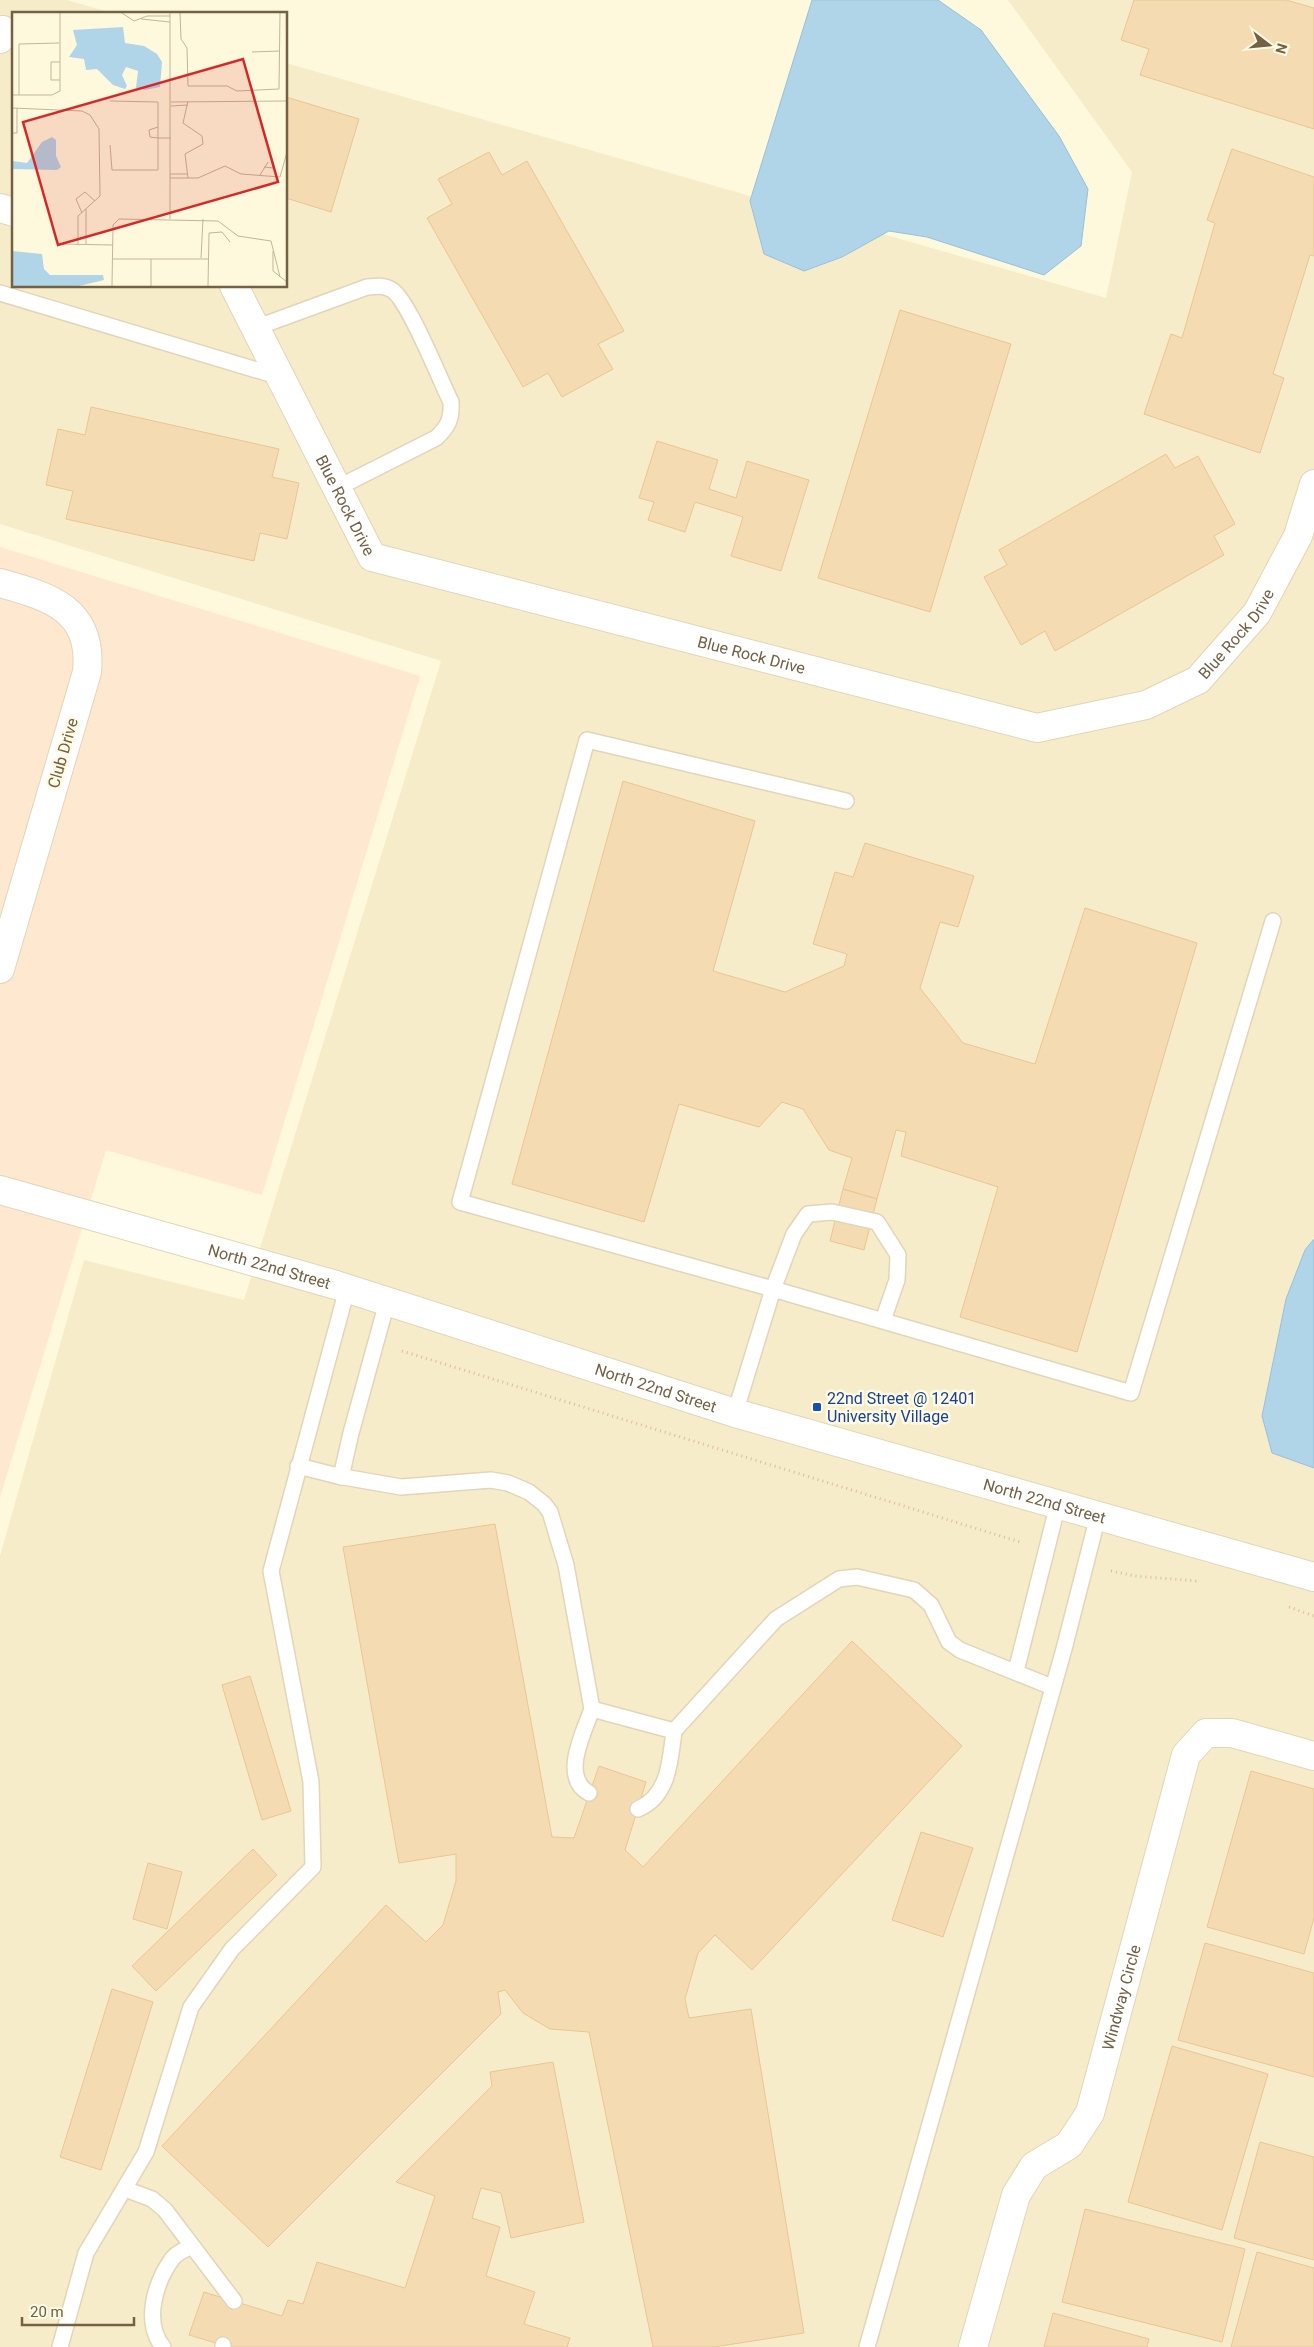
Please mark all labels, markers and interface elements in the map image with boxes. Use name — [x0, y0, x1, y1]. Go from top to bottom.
inset map — [12, 12, 288, 288]
north arrow — [1244, 20, 1294, 70]
text: N — [1272, 42, 1291, 56]
street label: Blue Rock Drive — [312, 452, 379, 559]
street label: Blue Rock Drive — [1194, 585, 1278, 683]
street label: Blue Rock Drive — [696, 632, 807, 678]
street label: Club Drive — [44, 716, 82, 790]
street label: North 22nd Street — [206, 1240, 333, 1293]
street label: North 22nd Street — [593, 1359, 719, 1416]
place label: 22nd Street @ 12401 University Village — [827, 1389, 976, 1426]
marker: 22nd Street @ 12401 University Village — [811, 1401, 823, 1413]
street label: North 22nd Street — [981, 1474, 1108, 1527]
street label: Windway Circle — [1098, 1942, 1144, 2052]
scale bar — [22, 2294, 135, 2326]
text: 20 m — [30, 2303, 64, 2321]

